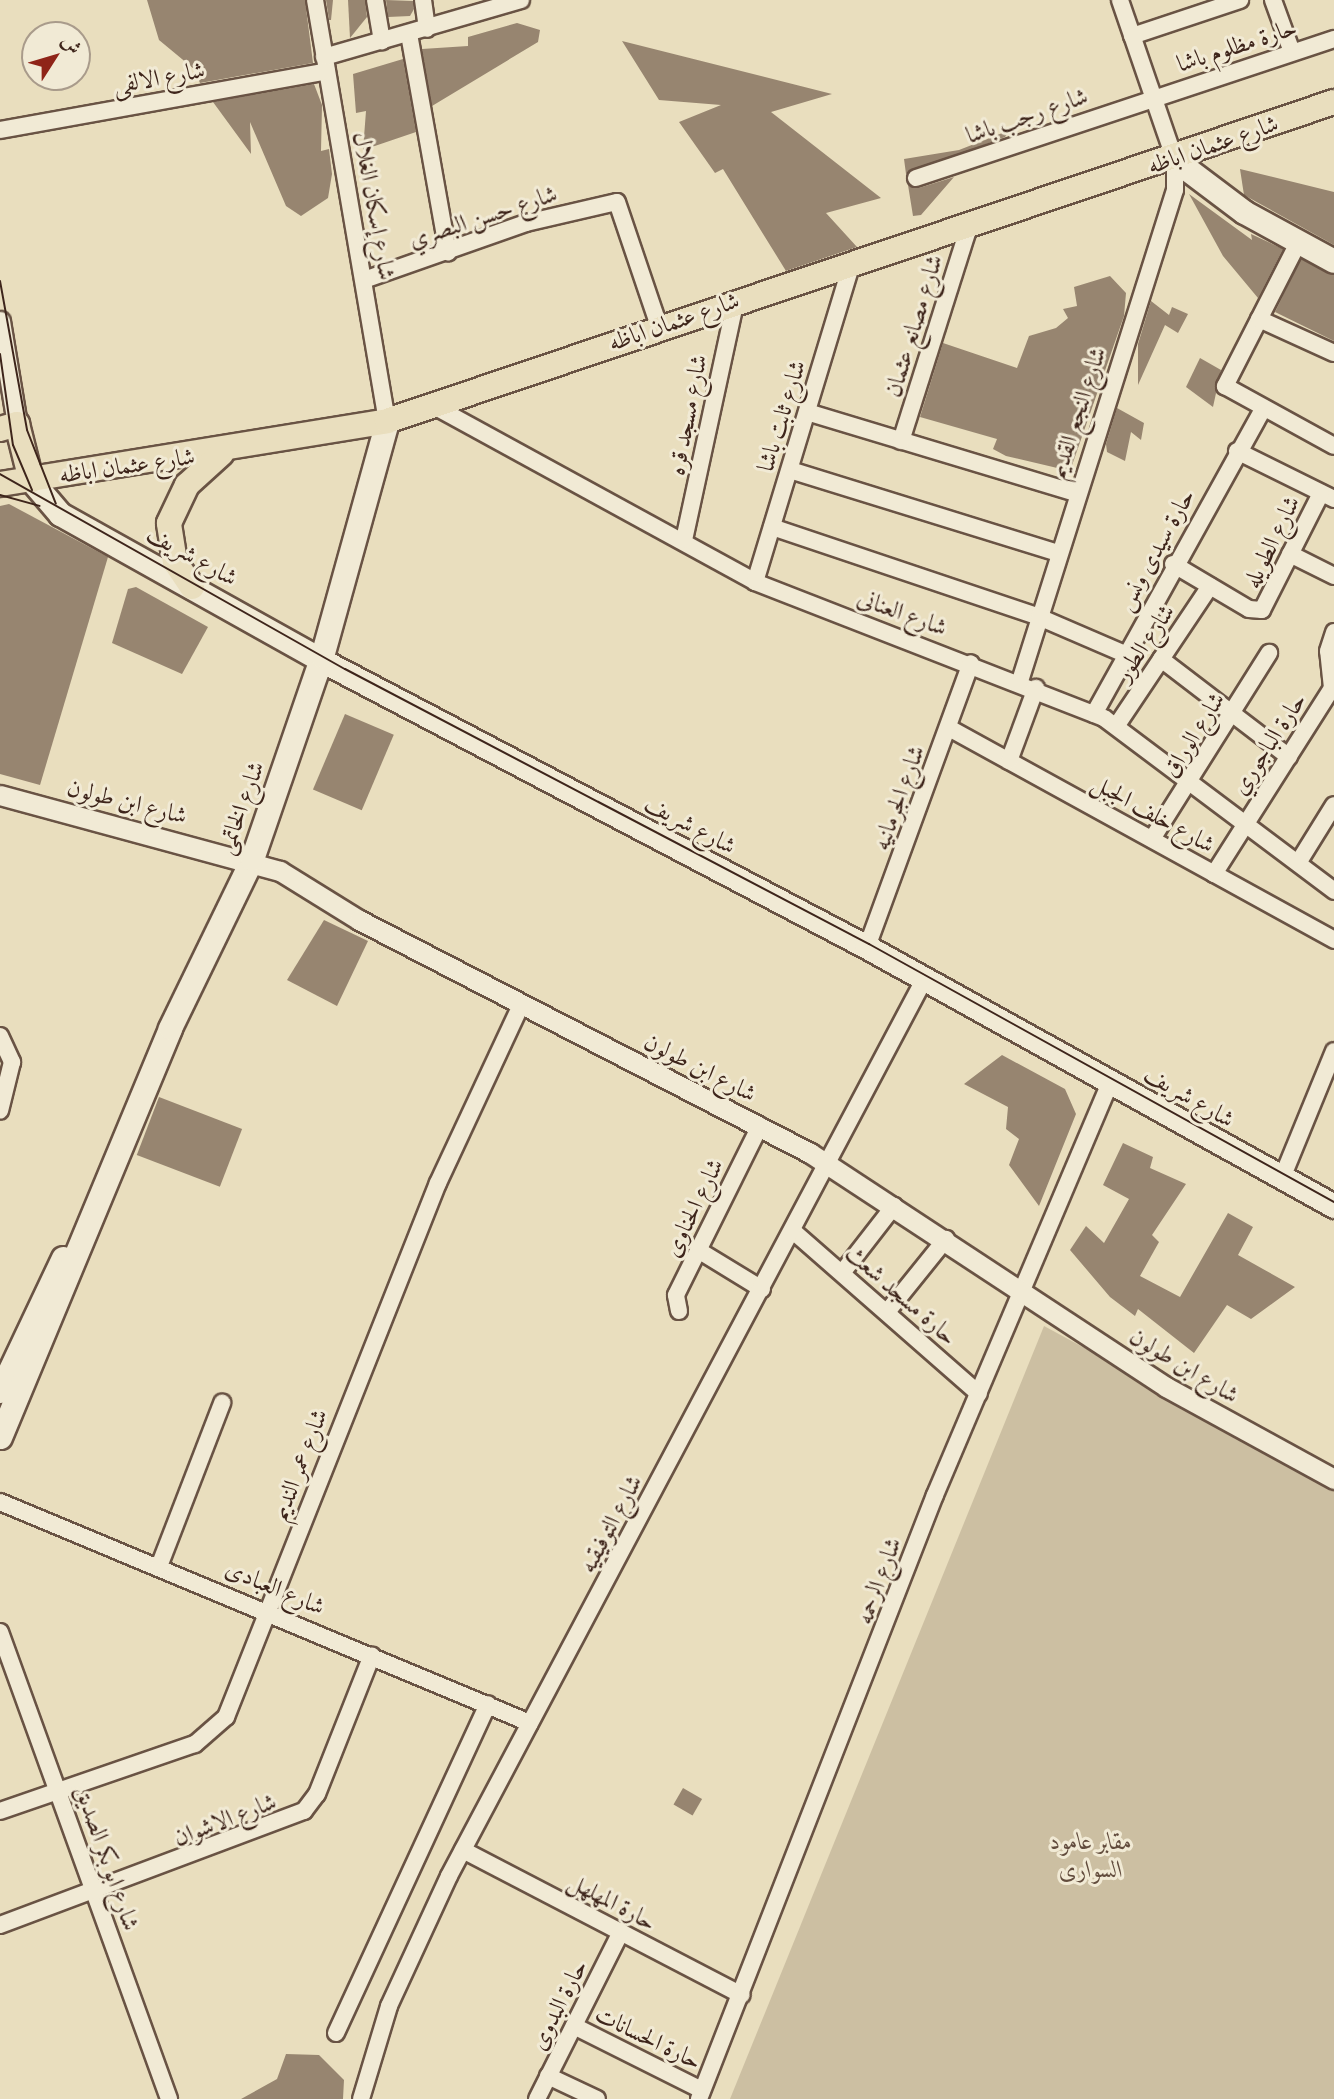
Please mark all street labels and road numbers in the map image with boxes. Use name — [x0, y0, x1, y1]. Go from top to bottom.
street label: حارة مظلوم باشا — [1173, 13, 1301, 79]
street label: شارع الالفى — [111, 56, 207, 100]
street label: شارع رجب باشا — [962, 82, 1092, 150]
street label: شارع عثمان اباظه — [1144, 109, 1282, 181]
street label: شارع إسكان الغلال — [347, 130, 401, 282]
street label: شارع حسن البصري — [405, 179, 561, 255]
street label: شارع مصانع عثمان — [879, 251, 949, 401]
street label: شارع عثمان اباظه — [605, 286, 743, 358]
street label: شارع النجع القديم — [1043, 343, 1113, 483]
street label: شارع مسجد قره — [662, 352, 714, 478]
street label: شارع ثابت باشا — [751, 357, 813, 475]
street label: شارع عثمان اباظه — [57, 442, 197, 490]
street label: حارة سيدى ونس — [1111, 484, 1201, 616]
street label: شارع الطويله — [1237, 491, 1307, 593]
street label: شارع شريف — [141, 519, 243, 593]
street label: شارع العنانى — [853, 583, 951, 643]
street label: شارع الطور — [1109, 599, 1181, 687]
street label: شارع الوراق — [1157, 687, 1231, 783]
street label: حارة الباجوري — [1225, 688, 1313, 800]
street label: شارع الجرمانيه — [867, 742, 931, 854]
street label: شارع الخاتمى — [211, 758, 271, 858]
street label: شارع خلف الجبل — [1086, 768, 1220, 860]
street label: شارع ابن طولون — [64, 773, 190, 831]
street label: شارع شريف — [639, 789, 741, 861]
street label: شارع ابن طولون — [639, 1027, 761, 1109]
street label: شارع شريف — [1139, 1060, 1239, 1134]
street label: شارع الحناوى — [658, 1154, 730, 1262]
street label: حارة مسجد شعث — [839, 1239, 963, 1351]
street label: شارع ابن طولون — [1124, 1322, 1244, 1410]
street label: شارع عمر النديم — [266, 1405, 334, 1525]
street label: شارع التوفيقيه — [573, 1470, 649, 1578]
street label: شارع الرحمه — [850, 1534, 908, 1628]
street label: شارع العبادى — [221, 1554, 329, 1622]
street label: شارع ابو بكر الصديق — [69, 1782, 145, 1934]
street label: شارع الاشوان — [169, 1787, 281, 1853]
street label: حارة المهلهل — [563, 1867, 661, 1937]
street label: حارة البدوى — [524, 1955, 594, 2055]
street label: حارة الحسانات — [590, 2000, 706, 2076]

